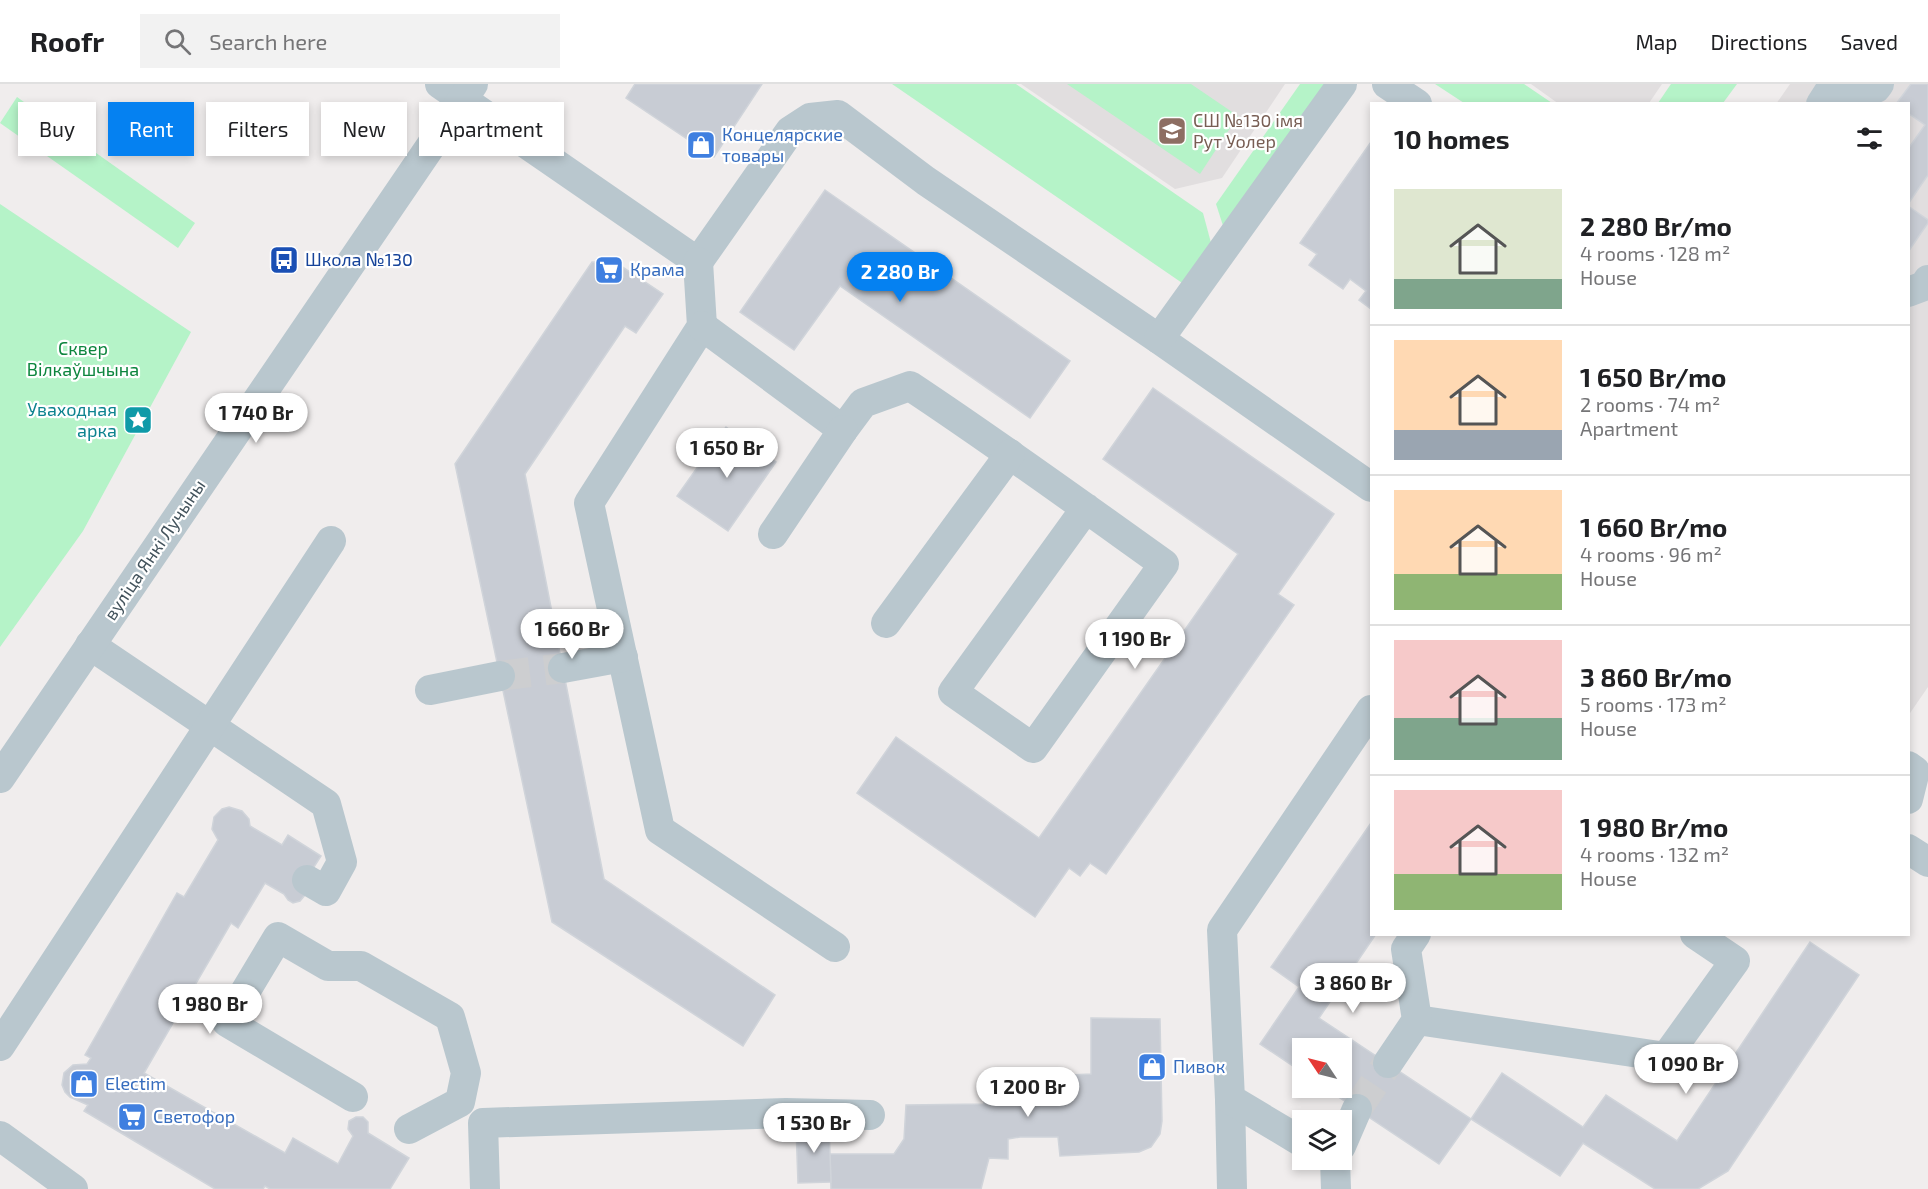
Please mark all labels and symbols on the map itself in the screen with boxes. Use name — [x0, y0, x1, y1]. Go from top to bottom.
place label: СШ №130 імя Рут Уолер — [1193, 109, 1303, 152]
school or university icon: СШ №130 імя Рут Уолер — [1156, 115, 1188, 147]
place label: Концелярские товары — [722, 123, 843, 166]
shop icon: Концелярские товары — [685, 129, 717, 161]
bus stop icon: Школа №130 — [268, 244, 300, 276]
place label: Школа №130 — [305, 248, 413, 270]
pin: 2 280 Br — [838, 252, 962, 303]
supermarket icon: Крама — [593, 254, 625, 286]
place label: Крама — [630, 258, 685, 280]
park label: Сквер Вілкаўшчына — [27, 337, 139, 380]
pin: 1 740 Br — [194, 393, 318, 444]
place label: Уваходная арка — [27, 398, 117, 441]
place icon: Уваходная арка — [122, 404, 154, 436]
pin: 1 650 Br — [665, 428, 789, 479]
street label: вуліца Янкі Лучыны — [99, 475, 209, 624]
pin: 1 660 Br — [510, 609, 634, 660]
pin: 1 190 Br — [1073, 619, 1197, 670]
pin: 3 860 Br — [1291, 963, 1415, 1014]
pin: 1 980 Br — [148, 984, 272, 1035]
north arrow — [1292, 1038, 1352, 1098]
pin: 1 090 Br — [1624, 1044, 1748, 1095]
shop icon: Пивок — [1136, 1051, 1168, 1083]
place label: Пивок — [1173, 1055, 1226, 1077]
pin: 1 200 Br — [966, 1067, 1090, 1118]
shop icon: Electim — [68, 1068, 100, 1100]
place label: Electim — [105, 1072, 166, 1094]
supermarket icon: Светофор — [116, 1101, 148, 1133]
pin: 1 530 Br — [752, 1103, 876, 1154]
place label: Светофор — [153, 1105, 235, 1127]

